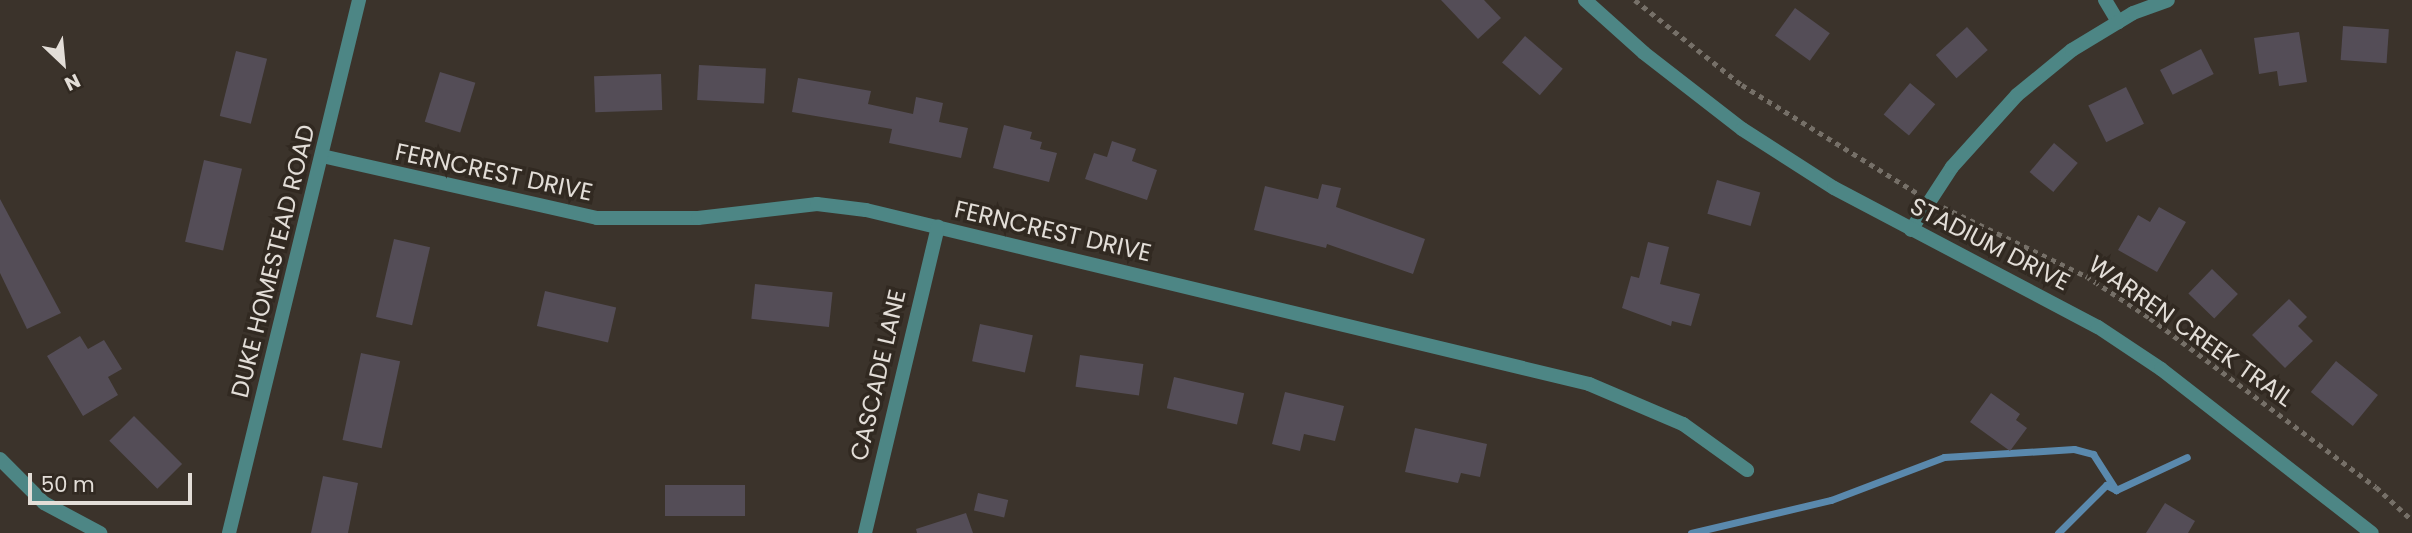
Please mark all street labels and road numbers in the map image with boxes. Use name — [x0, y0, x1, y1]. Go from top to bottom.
street label: DUKE HOMESTEAD ROAD — [225, 122, 321, 400]
street label: FERNCREST DRIVE — [393, 137, 595, 207]
street label: STADIUM DRIVE — [1905, 191, 2075, 297]
street label: FERNCREST DRIVE — [952, 194, 1154, 268]
street label: WARREN CREEK TRAIL — [2083, 250, 2299, 412]
street label: CASCADE LANE — [844, 287, 912, 463]

